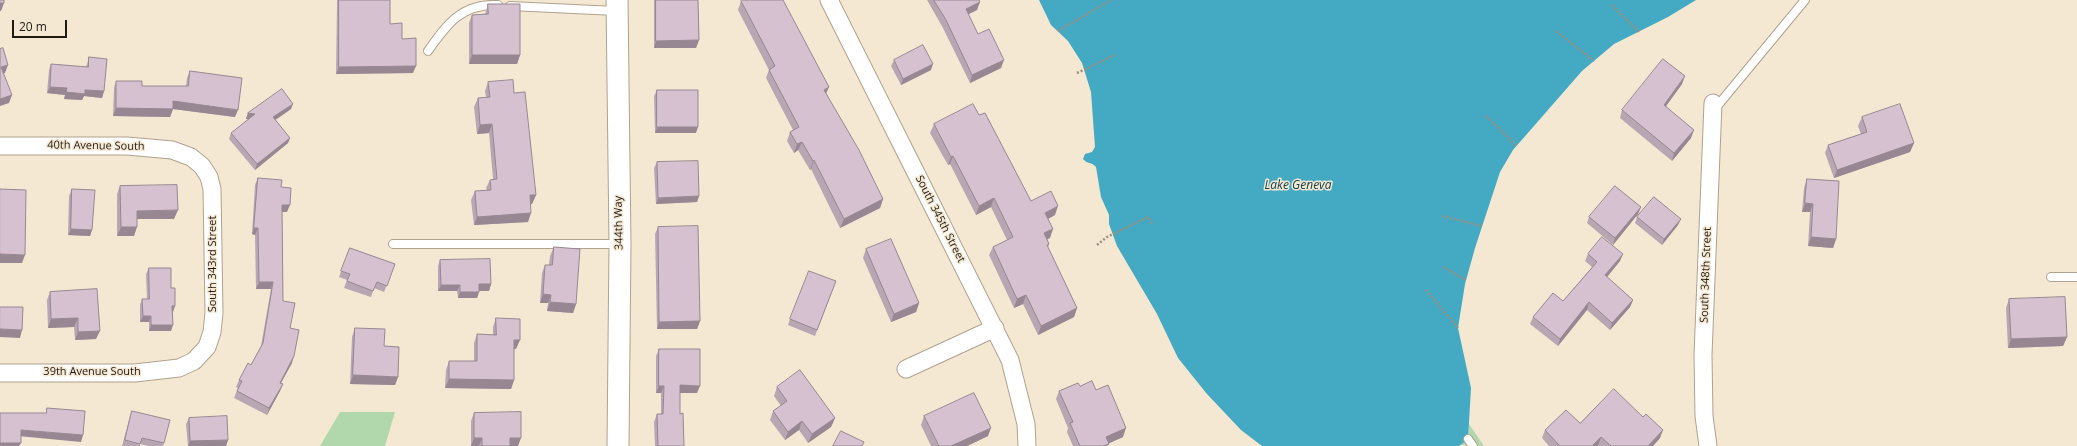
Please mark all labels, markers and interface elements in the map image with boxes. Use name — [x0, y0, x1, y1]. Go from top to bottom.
scale bar — [14, 12, 69, 38]
text: 20 m — [19, 18, 47, 35]
street label: 40th Avenue South — [47, 139, 145, 153]
street label: South 345th Street — [912, 173, 968, 265]
water label: Lake Geneva — [1265, 179, 1331, 193]
street label: 344th Way — [612, 196, 626, 250]
street label: South 343rd Street — [206, 216, 220, 312]
street label: South 348th Street — [1698, 227, 1714, 323]
street label: 39th Avenue South — [43, 365, 141, 379]

